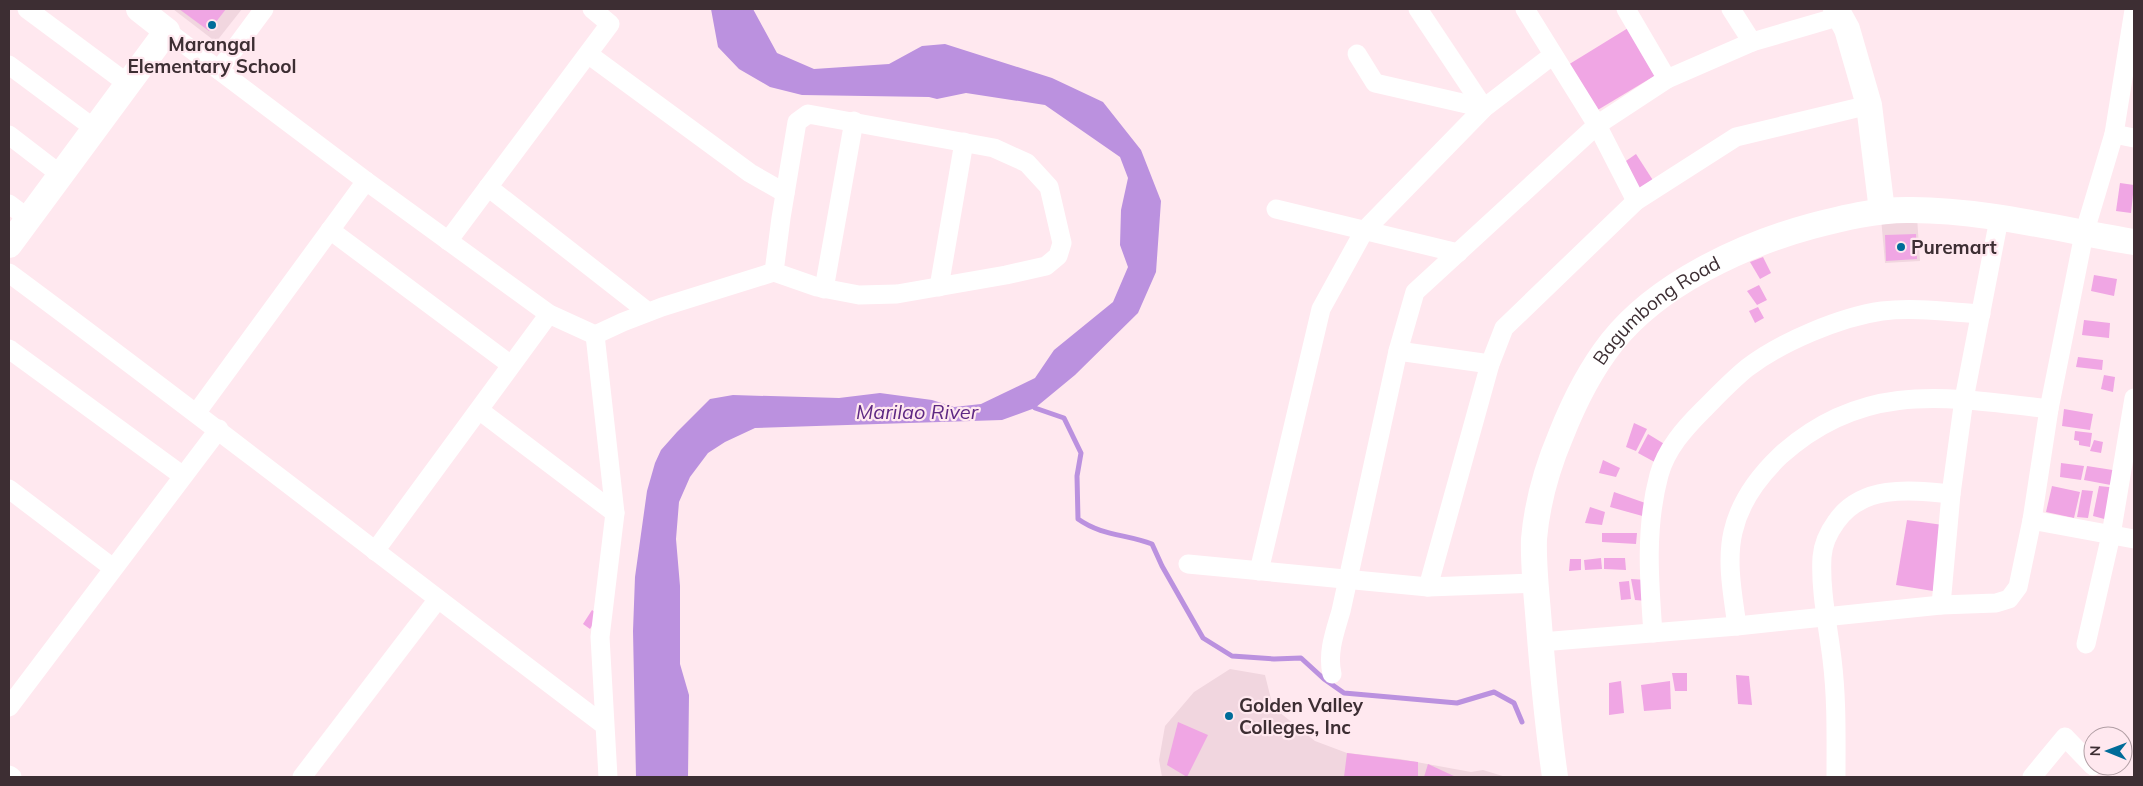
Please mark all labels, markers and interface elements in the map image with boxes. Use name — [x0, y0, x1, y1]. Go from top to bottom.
marker: Marangal Elementary School — [206, 19, 218, 31]
place label: Marangal Elementary School — [128, 32, 296, 78]
place label: Puremart — [1911, 235, 1997, 259]
marker: Puremart — [1895, 241, 1907, 253]
street label: Bagumbong Road — [1587, 251, 1724, 369]
water label: Marilao River — [856, 399, 979, 424]
place label: Golden Valley Colleges, Inc — [1239, 693, 1364, 739]
marker: Golden Valley Colleges, Inc — [1223, 710, 1235, 722]
north arrow — [2083, 726, 2133, 776]
text: N — [2086, 745, 2104, 756]

